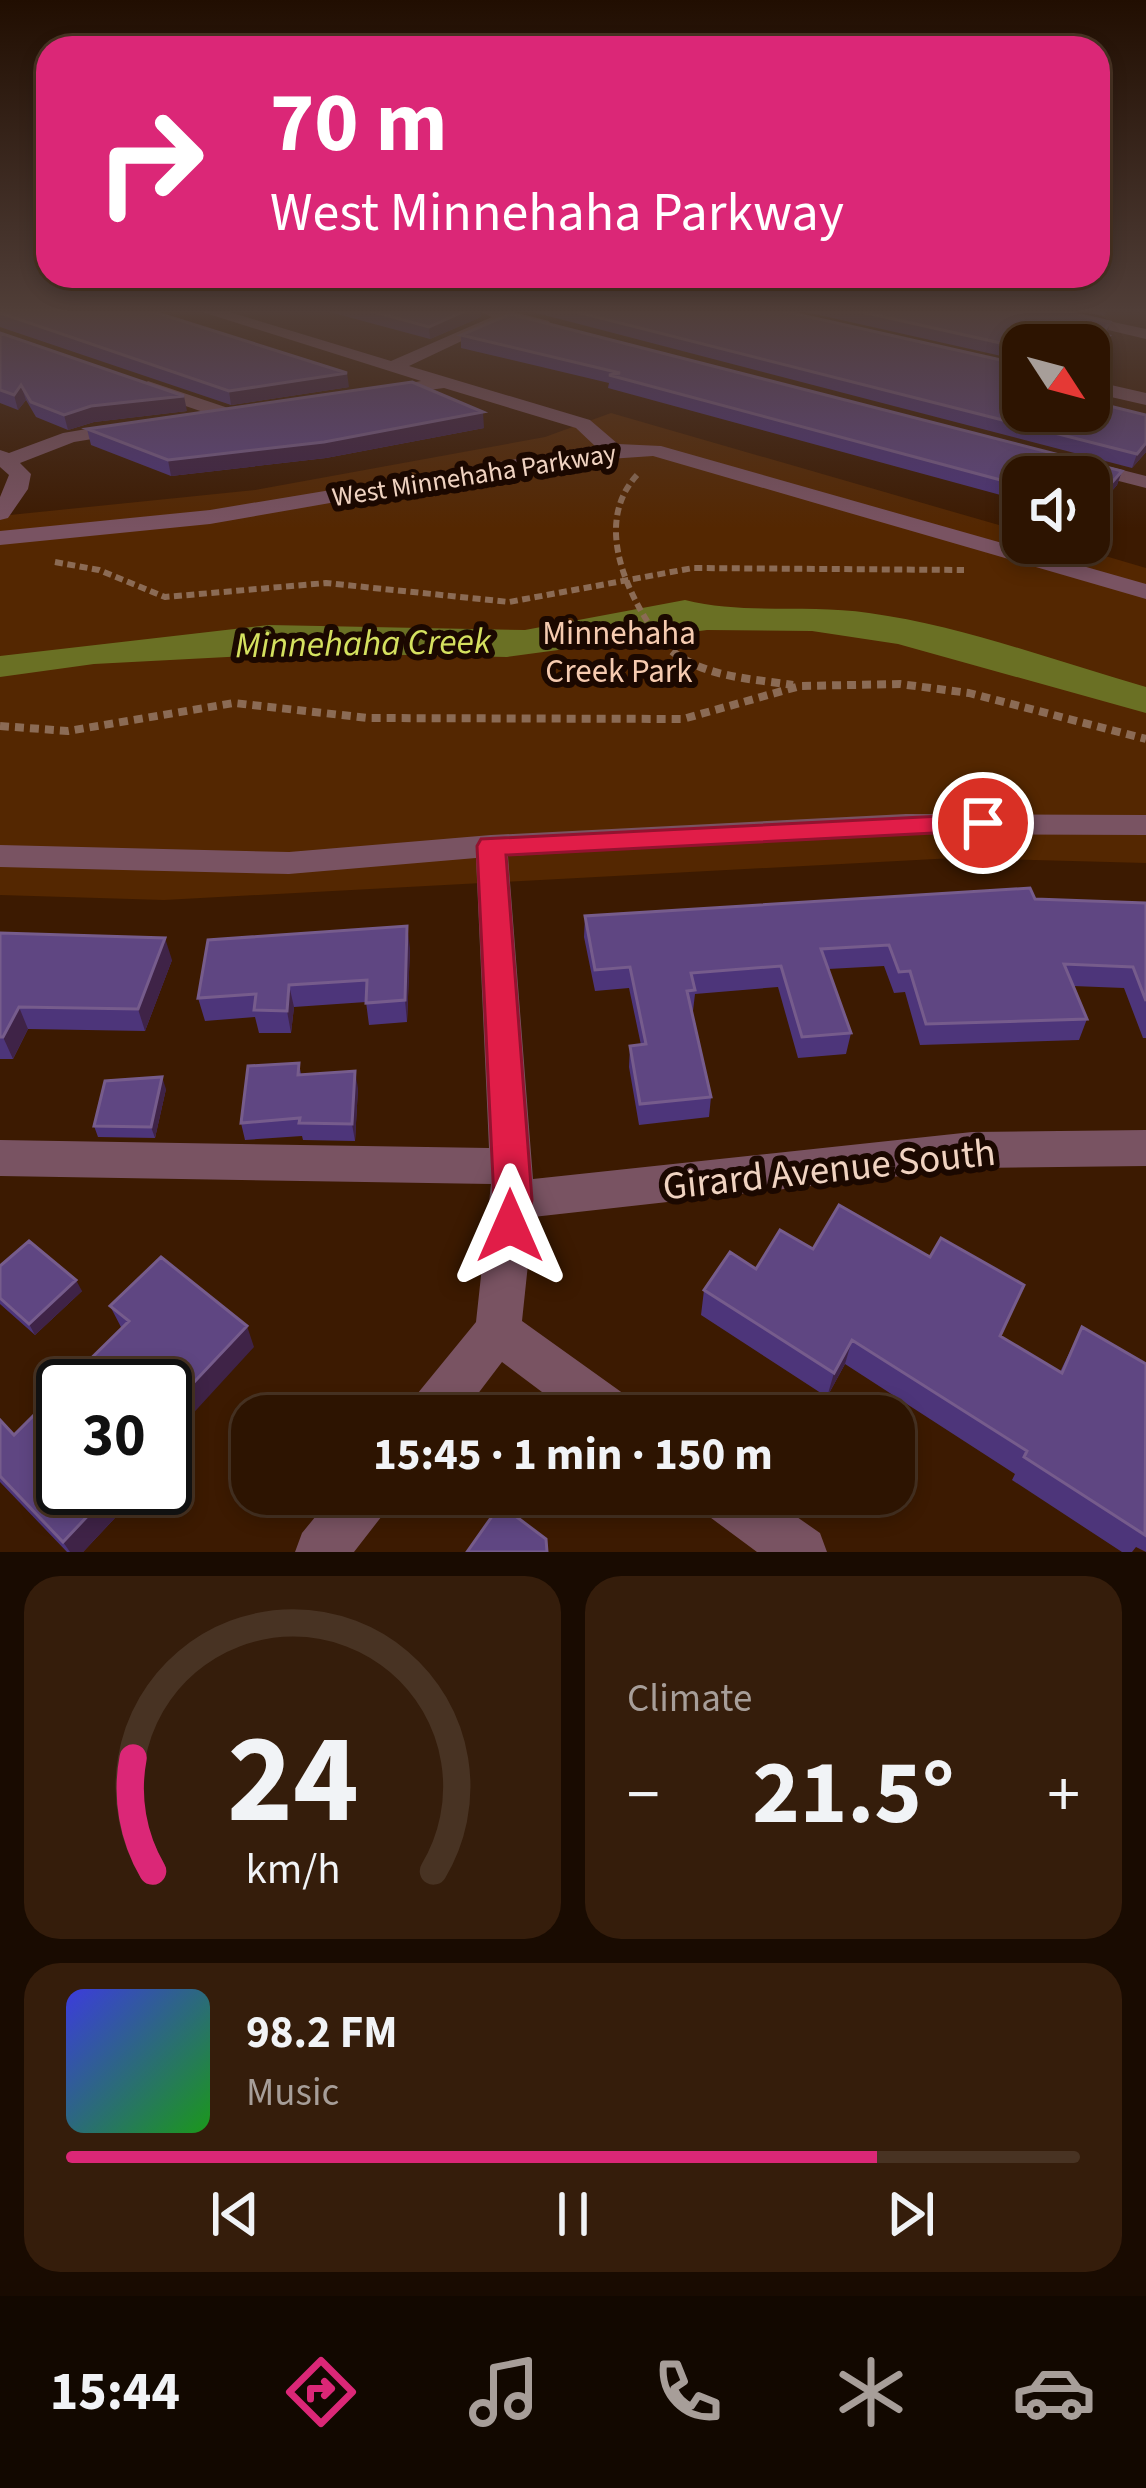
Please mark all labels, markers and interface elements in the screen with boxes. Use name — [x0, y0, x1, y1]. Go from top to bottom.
text: 70 m — [270, 64, 448, 184]
icon: right — [72, 84, 228, 240]
text: West Minnehaha Parkway — [270, 175, 844, 252]
north arrow — [1002, 324, 1110, 432]
map controls — [1002, 324, 1110, 564]
street label: West Minnehaha Parkway — [329, 434, 619, 517]
button: sound — [1002, 456, 1110, 564]
park label: Minnehaha Creek Park — [542, 610, 696, 695]
water label: Minnehaha Creek — [235, 616, 492, 671]
pin — [932, 772, 1034, 874]
icon: arrive — [950, 790, 1016, 856]
street label: Girard Avenue South — [660, 1125, 998, 1215]
position arrow — [447, 1163, 573, 1289]
speed limit sign: 30 — [36, 1359, 192, 1515]
text: 15:45 · 1 min · 150 m — [373, 1423, 773, 1487]
text: Climate — [627, 1671, 752, 1727]
text: 24 — [227, 1692, 358, 1870]
text: 21.5° — [752, 1730, 955, 1858]
text: − — [627, 1748, 660, 1842]
text: + — [1047, 1748, 1080, 1842]
text: km/h — [245, 1838, 340, 1899]
text: 98.2 FM — [246, 2001, 398, 2065]
text: Music — [246, 2065, 339, 2121]
icon: previous — [202, 2181, 268, 2247]
icon: pause — [540, 2181, 606, 2247]
icon: next — [878, 2181, 944, 2247]
icon: directions — [279, 2350, 363, 2434]
icon: music — [462, 2350, 546, 2434]
icon: phone — [646, 2350, 730, 2434]
icon: climate — [829, 2350, 913, 2434]
icon: car — [1012, 2350, 1096, 2434]
text: 15:44 — [50, 2354, 180, 2431]

